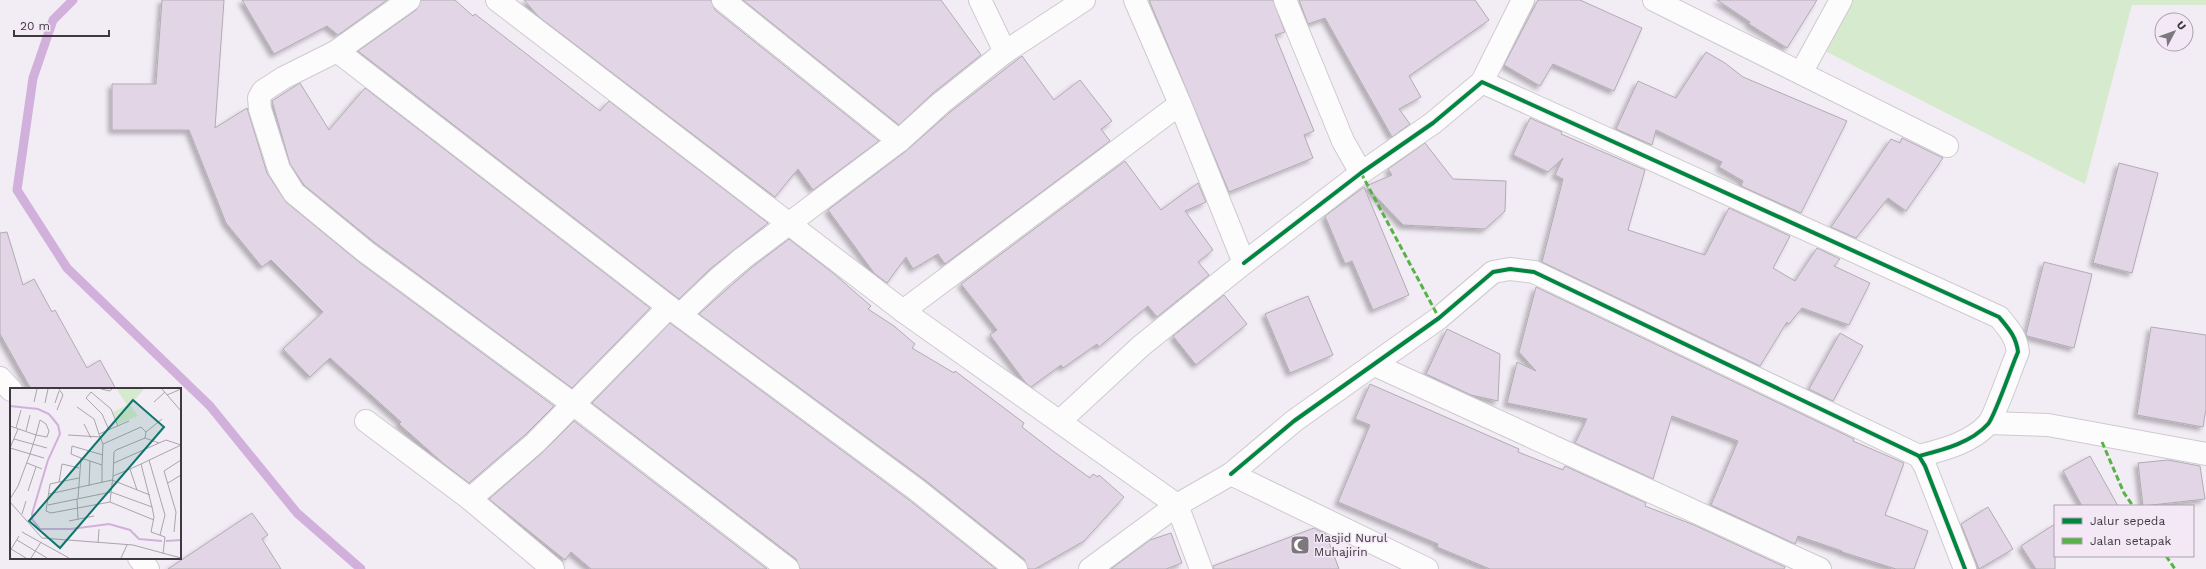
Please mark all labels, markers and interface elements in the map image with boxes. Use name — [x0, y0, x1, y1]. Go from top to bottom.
scale bar — [14, 12, 109, 38]
north arrow — [2154, 12, 2194, 52]
text: 20 m — [20, 19, 50, 33]
text: U — [2174, 19, 2189, 33]
inset map — [10, 388, 181, 559]
legend — [2054, 505, 2194, 557]
text: Jalur sepeda — [2090, 514, 2165, 528]
place label: Masjid Nurul Muhajirin — [1314, 531, 1388, 559]
mosque icon: Masjid Nurul Muhajirin — [1289, 534, 1311, 556]
text: Jalan setapak — [2090, 534, 2172, 548]

